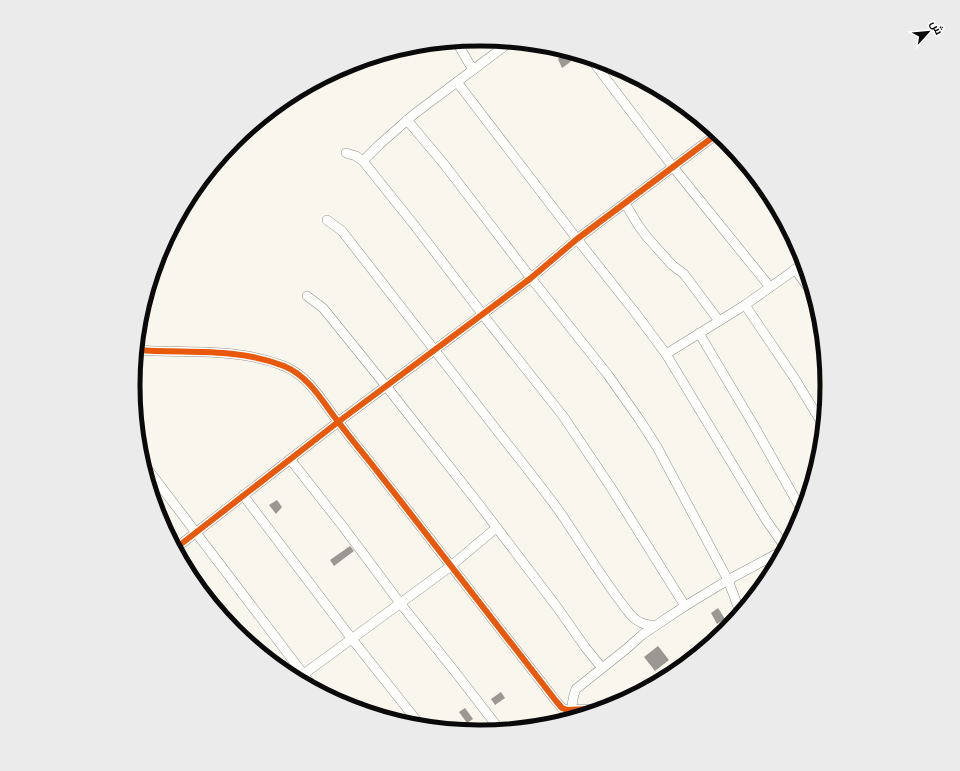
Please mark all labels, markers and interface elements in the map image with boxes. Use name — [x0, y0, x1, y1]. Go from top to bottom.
north arrow — [908, 12, 948, 52]
text: ش — [927, 18, 945, 37]

